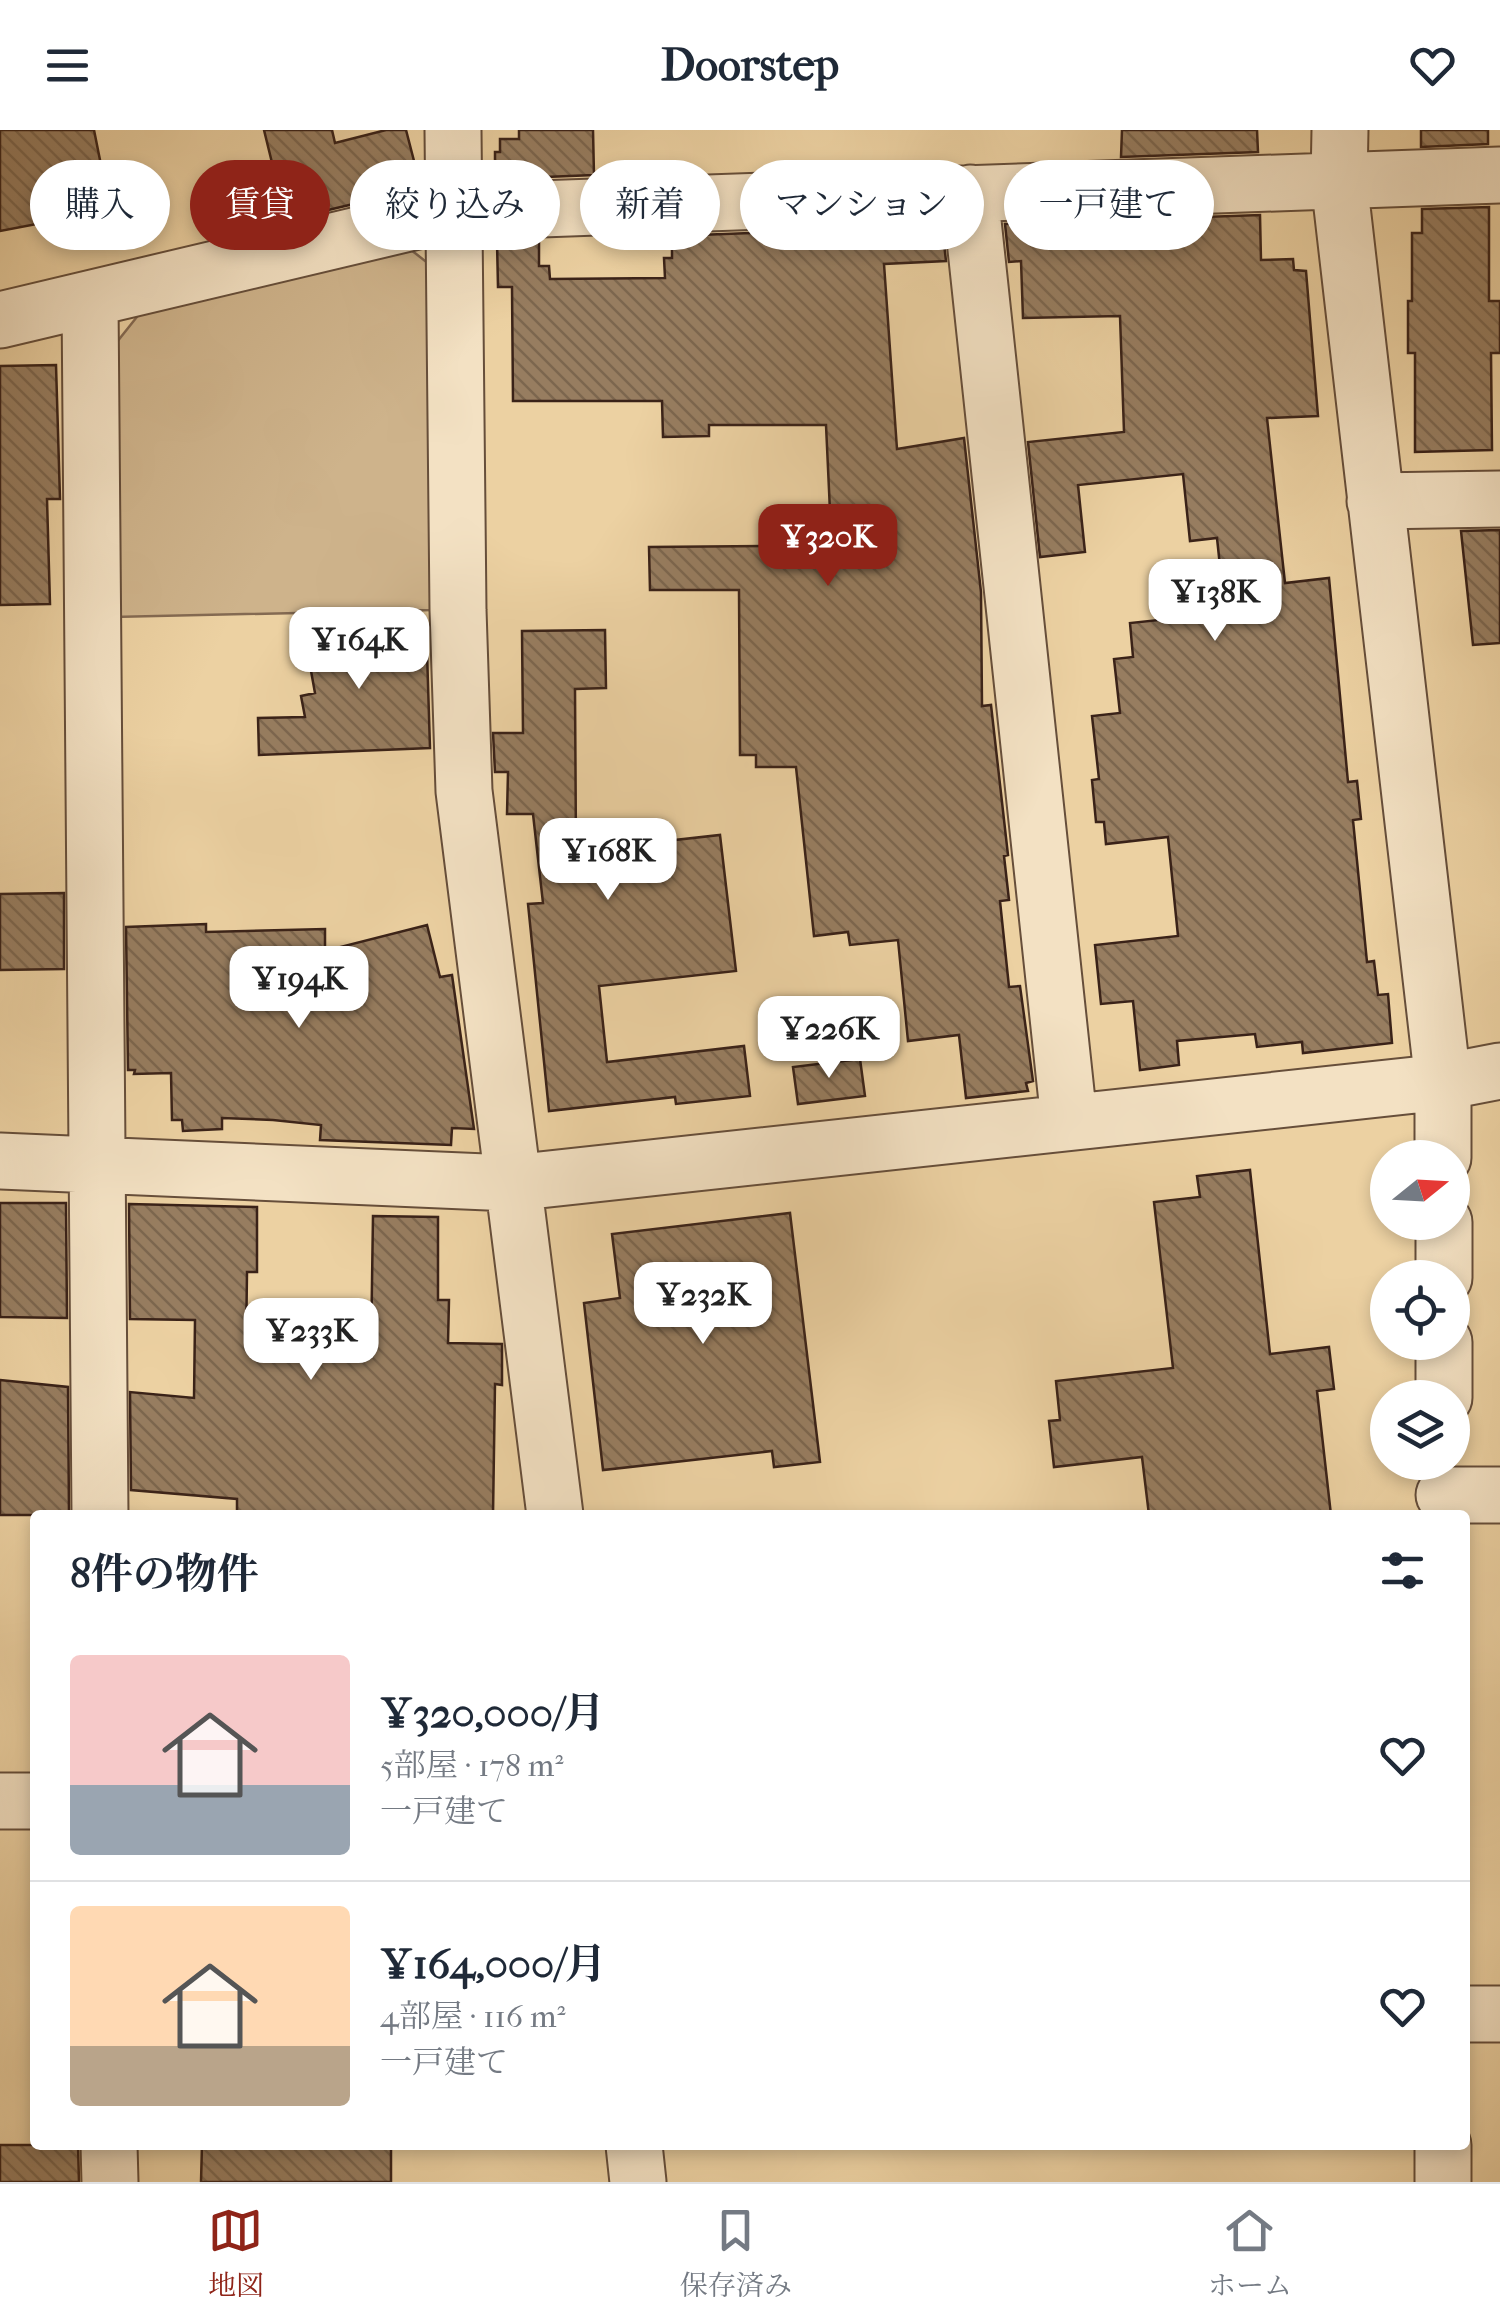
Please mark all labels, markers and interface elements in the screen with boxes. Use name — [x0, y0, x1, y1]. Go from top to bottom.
icon: menu — [40, 38, 95, 93]
icon: heart — [1405, 38, 1460, 93]
text: Doorstep — [661, 39, 839, 92]
chip: 購入 — [30, 160, 170, 250]
chip: 賃貸 — [190, 160, 330, 250]
chip: 絞り込み — [350, 160, 560, 250]
chip: 新着 — [580, 160, 720, 250]
chip: マンション — [740, 160, 984, 250]
chip: 一戸建て — [1004, 160, 1214, 250]
pin: ¥320K — [758, 504, 898, 589]
text: ¥320K — [780, 518, 876, 555]
pin: ¥138K — [1145, 559, 1285, 644]
text: ¥138K — [1171, 573, 1259, 610]
pin: ¥164K — [289, 607, 429, 692]
text: ¥164K — [311, 621, 407, 658]
pin: ¥168K — [538, 818, 678, 903]
text: ¥168K — [562, 832, 654, 869]
pin: ¥194K — [229, 946, 369, 1031]
text: ¥194K — [252, 960, 346, 997]
pin: ¥226K — [759, 996, 899, 1081]
text: ¥226K — [780, 1010, 878, 1047]
north arrow — [1370, 1140, 1470, 1240]
map controls — [1370, 1140, 1470, 1480]
button: locate — [1370, 1260, 1470, 1360]
pin: ¥232K — [633, 1262, 773, 1347]
text: ¥232K — [656, 1276, 750, 1313]
pin: ¥233K — [241, 1298, 381, 1383]
text: ¥233K — [266, 1312, 356, 1349]
button: layers — [1370, 1380, 1470, 1480]
icon: filters — [1375, 1543, 1430, 1598]
text: 8件の物件 — [70, 1550, 259, 1599]
text: ¥320,000/月 — [380, 1689, 605, 1738]
icon: home — [150, 1695, 270, 1815]
icon: heart — [1375, 1728, 1430, 1783]
text: 5部屋 · 178 m² — [380, 1747, 563, 1784]
text: 一戸建て — [380, 1793, 508, 1830]
text: ¥164,000/月 — [380, 1940, 606, 1989]
icon: home — [150, 1946, 270, 2066]
icon: heart — [1375, 1979, 1430, 2034]
text: 4部屋 · 116 m² — [380, 1998, 566, 2035]
text: 一戸建て — [380, 2044, 508, 2081]
tab: 地図 — [208, 2203, 264, 2303]
tab: 保存済み — [680, 2203, 792, 2303]
tab: ホーム — [1208, 2203, 1292, 2303]

